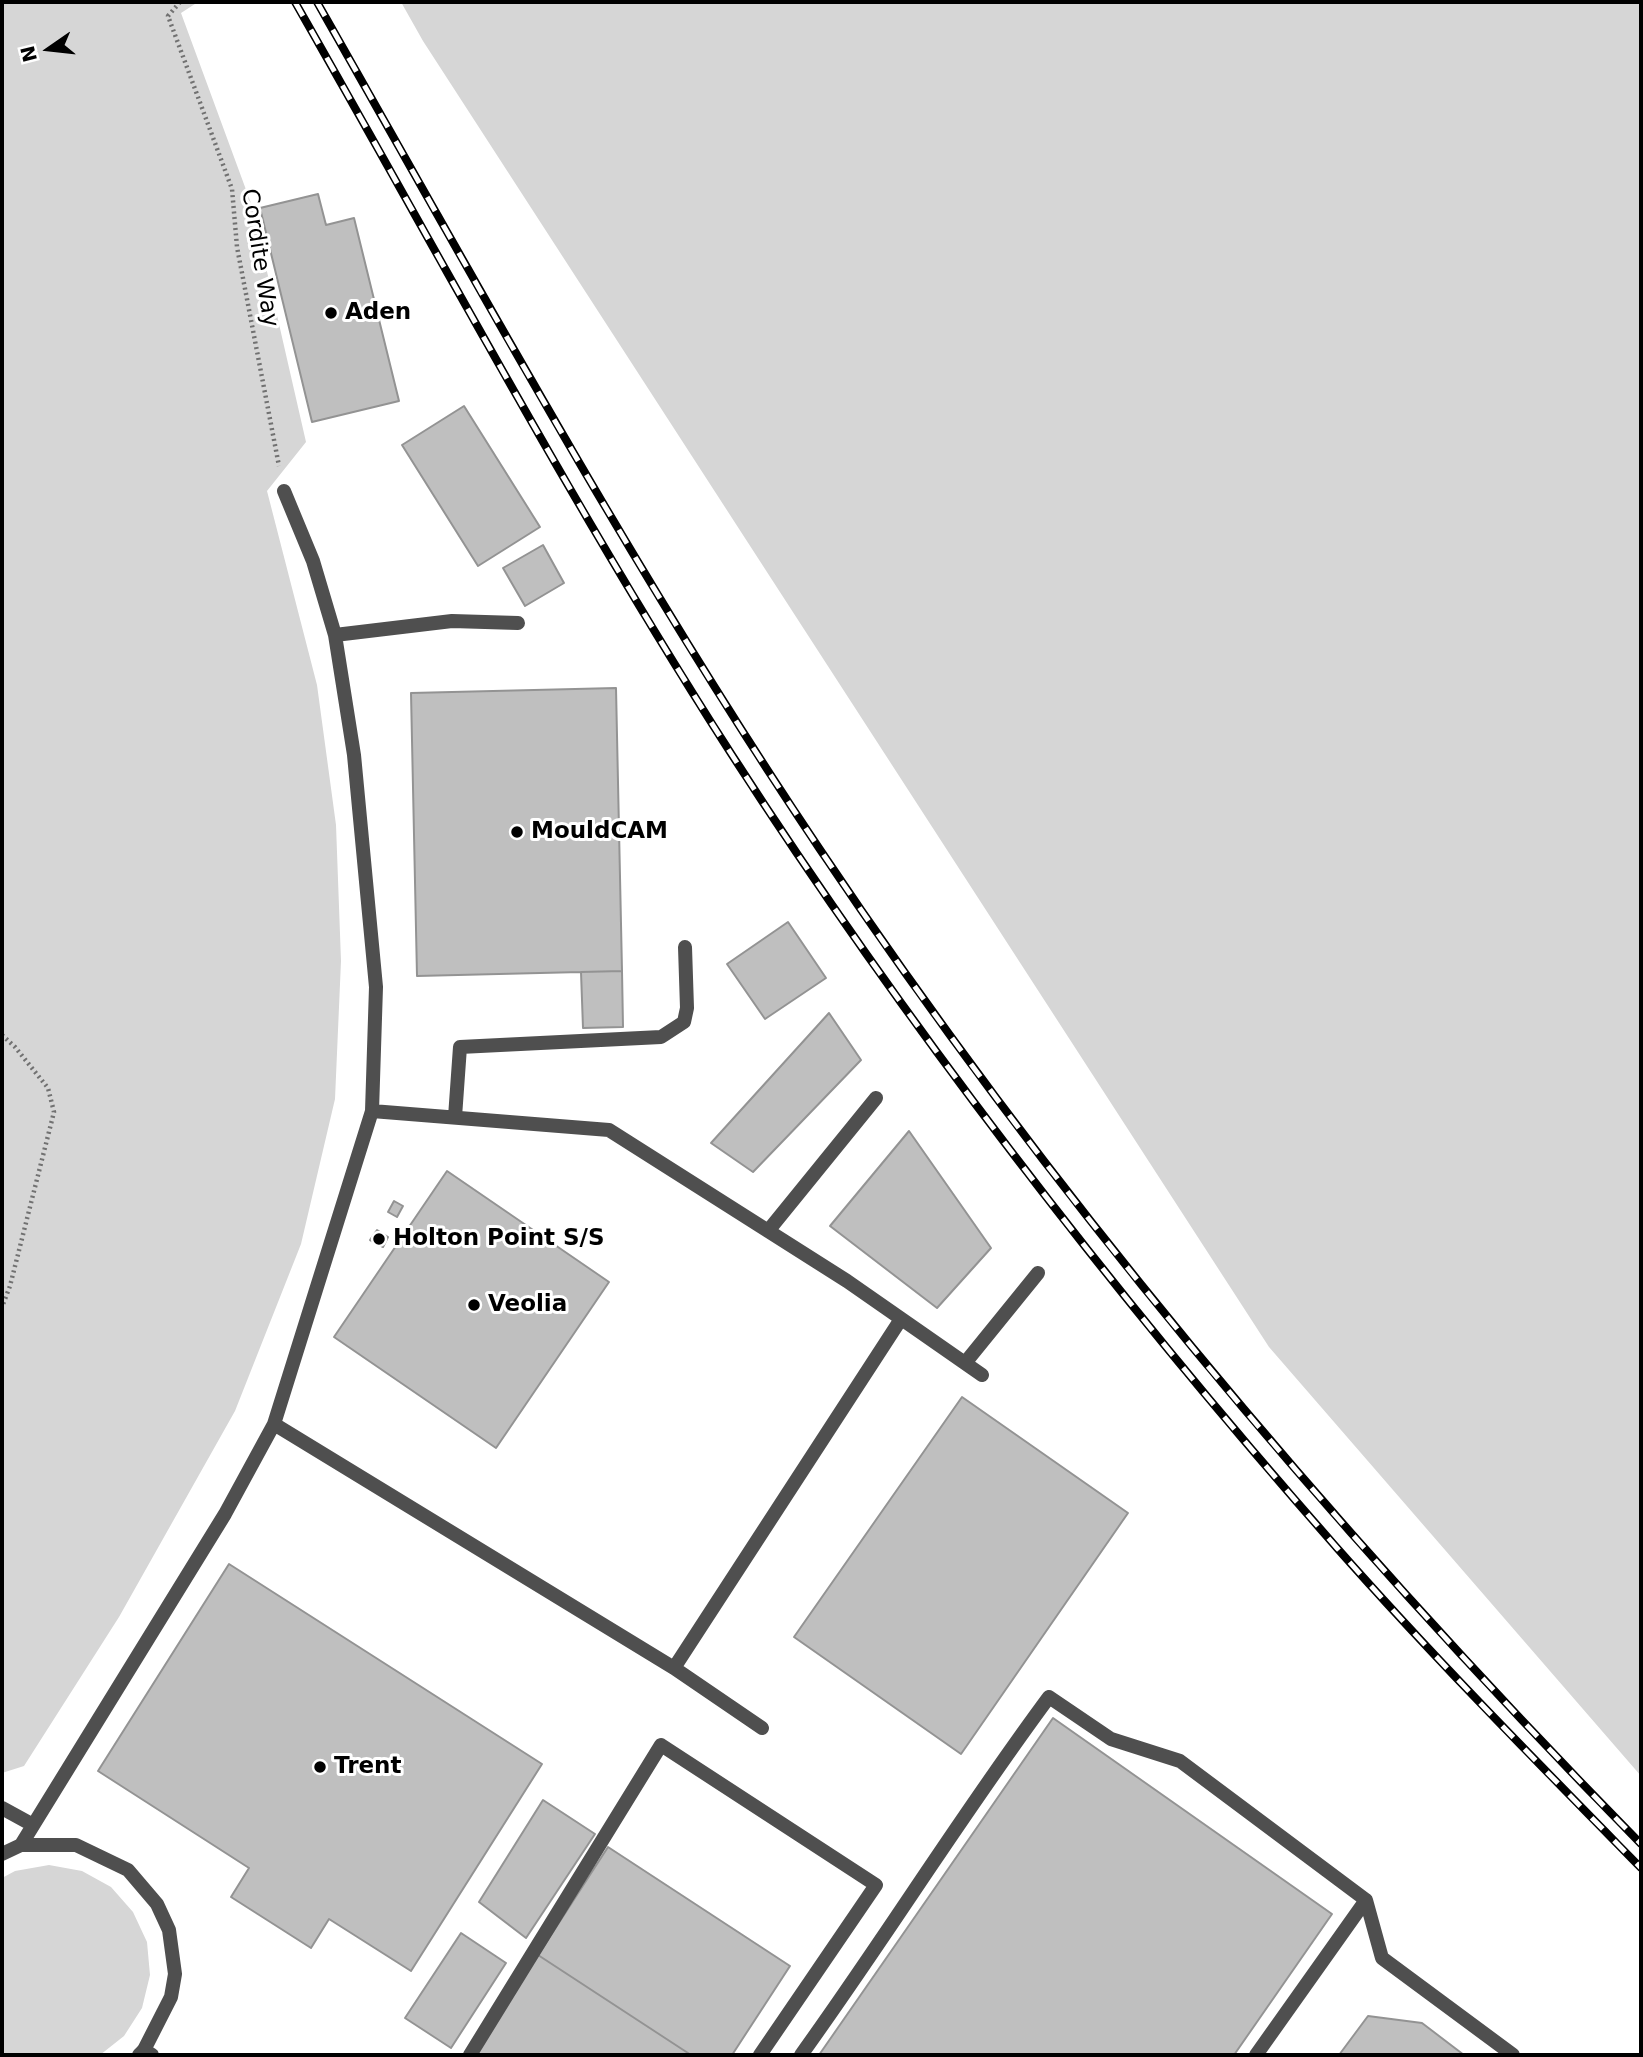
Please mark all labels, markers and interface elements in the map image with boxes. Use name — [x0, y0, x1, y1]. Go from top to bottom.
north arrow — [14, 14, 84, 84]
text: N — [16, 44, 41, 64]
street label: Cordite Way — [234, 187, 284, 329]
place label: Aden — [345, 299, 411, 327]
marker: Aden — [323, 305, 339, 321]
place label: MouldCAM — [531, 818, 668, 846]
marker: MouldCAM — [509, 824, 525, 840]
place label: Holton Point S/S — [393, 1225, 605, 1253]
marker: Holton Point S/S — [371, 1231, 387, 1247]
place label: Veolia — [488, 1291, 567, 1319]
marker: Veolia — [466, 1297, 482, 1313]
place label: Trent — [334, 1753, 401, 1781]
marker: Trent — [312, 1759, 328, 1775]

